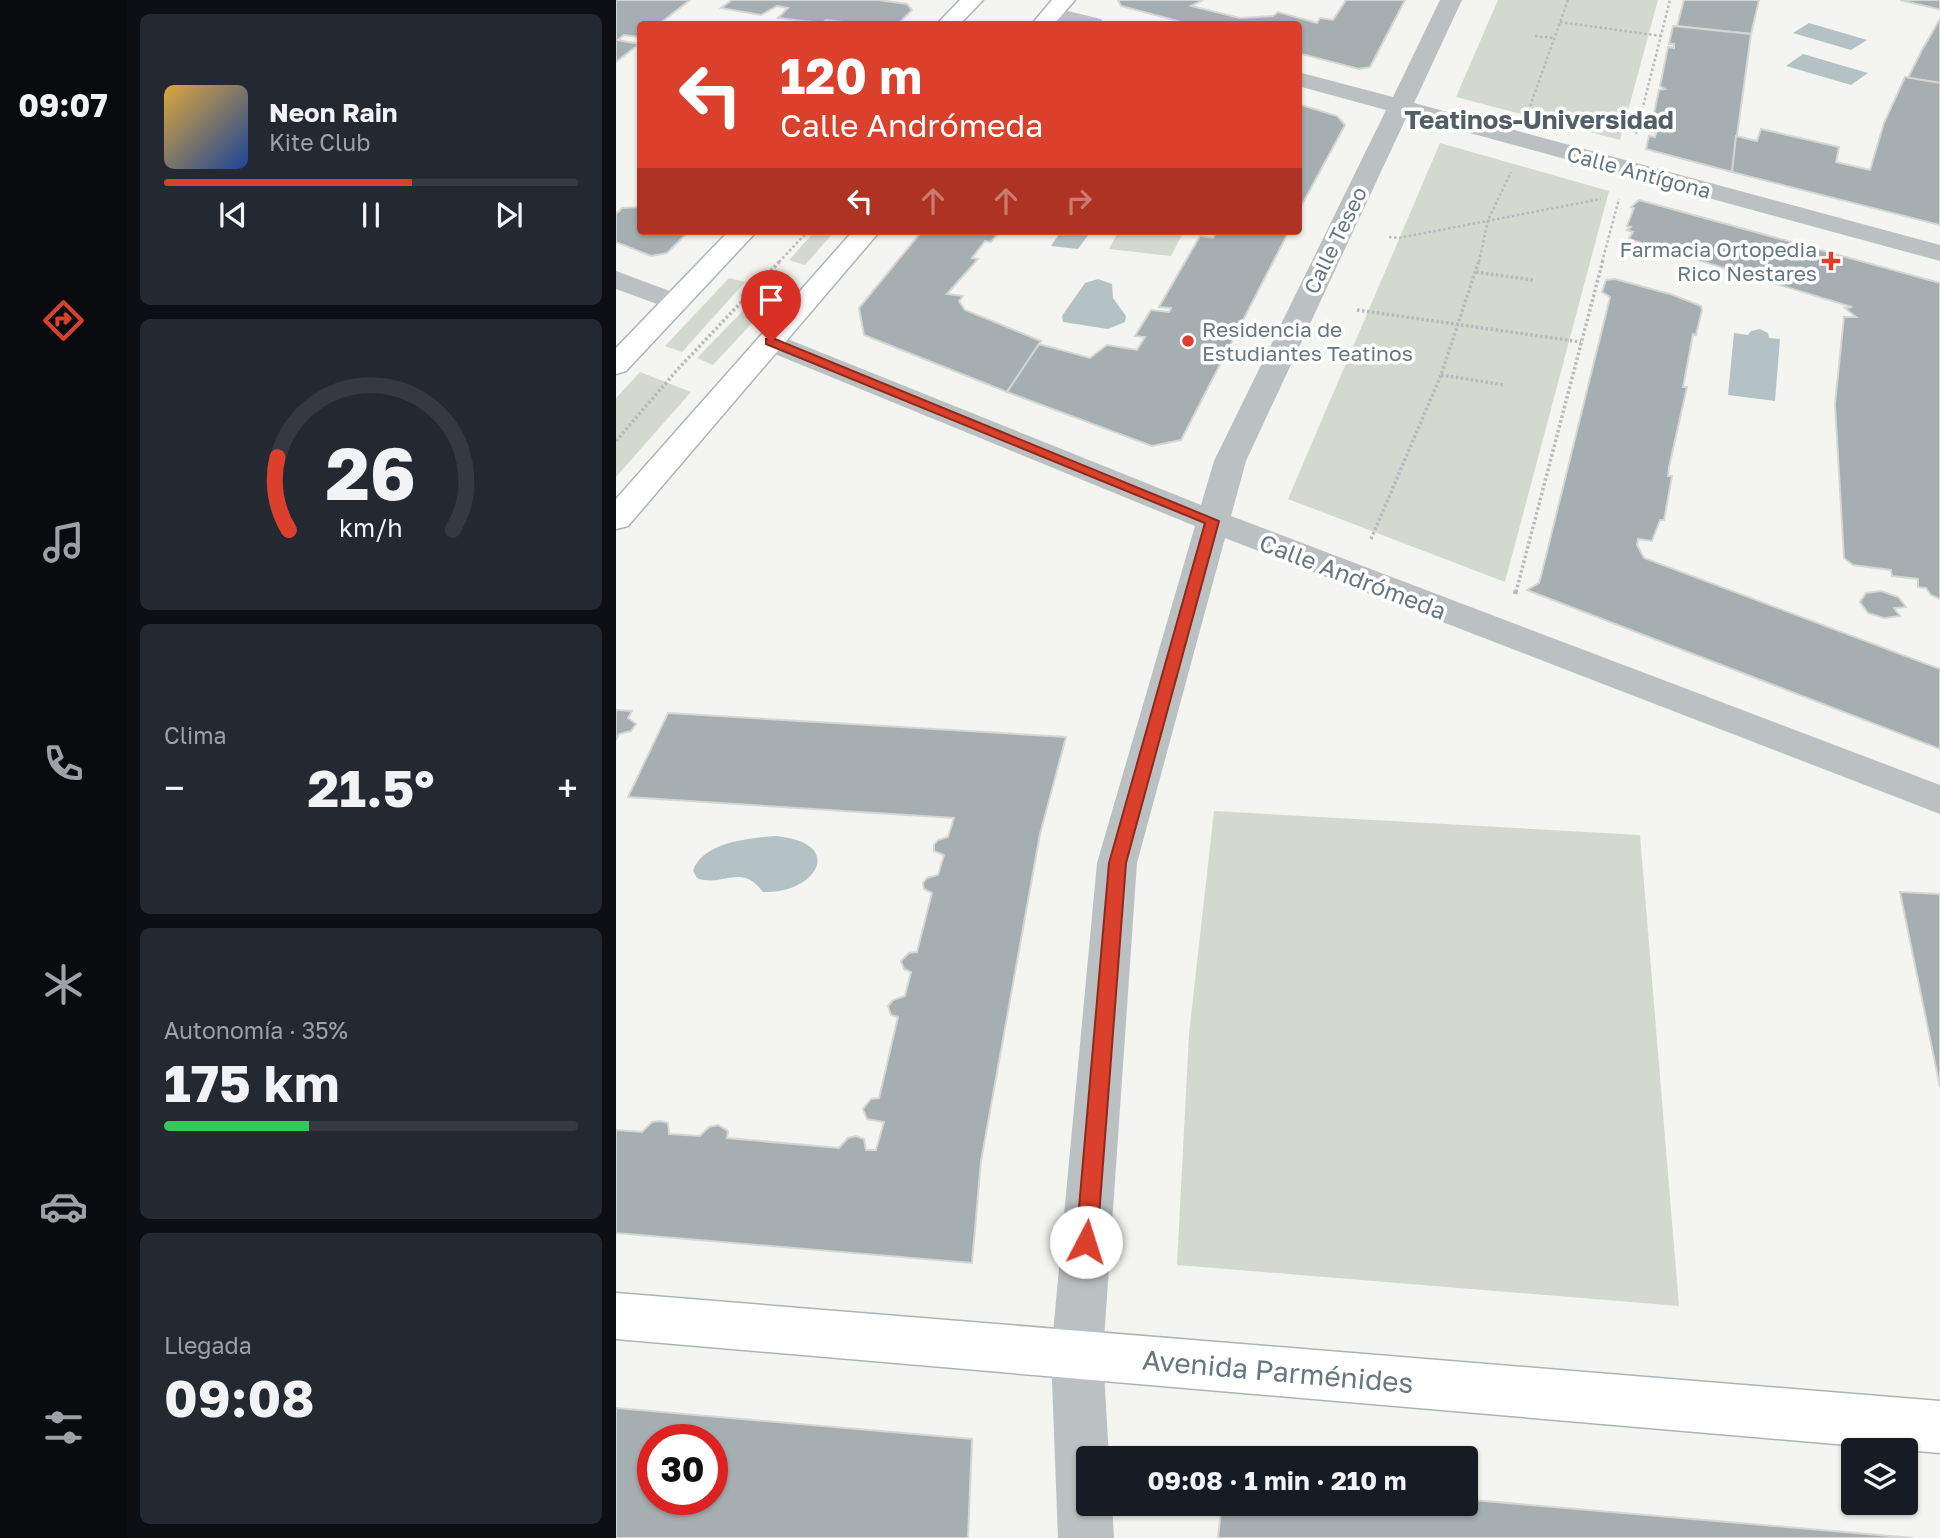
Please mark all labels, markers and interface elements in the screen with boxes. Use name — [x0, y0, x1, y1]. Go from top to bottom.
text: 120 m — [780, 46, 922, 105]
icon: left — [665, 49, 756, 140]
text: 09:07 — [18, 86, 108, 124]
text: Neon Rain — [269, 97, 398, 128]
district label: Teatinos-Universidad — [1404, 104, 1674, 135]
text: Calle Andrómeda — [780, 106, 1043, 144]
text: Kite Club — [269, 128, 370, 156]
street label: Calle Antígona — [1564, 140, 1714, 204]
icon: left — [841, 182, 879, 220]
icon: ahead — [914, 182, 952, 220]
icon: ahead — [987, 182, 1025, 220]
icon: right — [1060, 182, 1098, 220]
street label: Calle Teseo — [1298, 182, 1372, 298]
icon: previous — [214, 196, 252, 234]
icon: pause — [352, 196, 390, 234]
icon: next — [490, 196, 528, 234]
place label: Farmacia Ortopedia Rico Nestares — [1620, 236, 1817, 286]
marker: Farmacia Ortopedia Rico Nestares — [1823, 253, 1839, 269]
pin — [741, 270, 801, 342]
icon: arrive — [752, 281, 790, 319]
icon: directions — [39, 296, 88, 345]
place label: Residencia de Estudiantes Teatinos — [1202, 316, 1413, 366]
marker: Residencia de Estudiantes Teatinos — [1180, 333, 1196, 349]
text: 26 — [326, 430, 416, 517]
text: km/h — [339, 512, 403, 543]
icon: music — [39, 518, 88, 567]
street label: Calle Andrómeda — [1256, 527, 1450, 625]
text: Clima — [164, 721, 227, 749]
icon: phone — [39, 739, 88, 788]
text: 21.5° — [307, 756, 435, 818]
text: − — [164, 765, 185, 810]
text: + — [557, 765, 578, 810]
icon: climate — [39, 960, 88, 1009]
text: Autonomía · 35% — [164, 1016, 348, 1044]
text: 175 km — [164, 1051, 340, 1113]
icon: car — [39, 1182, 88, 1231]
position arrow — [1049, 1205, 1123, 1279]
text: Llegada — [164, 1331, 252, 1359]
street label: Avenida Parménides — [1141, 1343, 1415, 1399]
text: 09:08 — [164, 1366, 315, 1428]
icon: filters — [39, 1403, 88, 1452]
speed limit sign: 30 — [637, 1424, 728, 1515]
map controls — [1841, 1438, 1918, 1515]
button: layers — [1841, 1438, 1918, 1515]
text: 09:08 · 1 min · 210 m — [1148, 1465, 1406, 1496]

